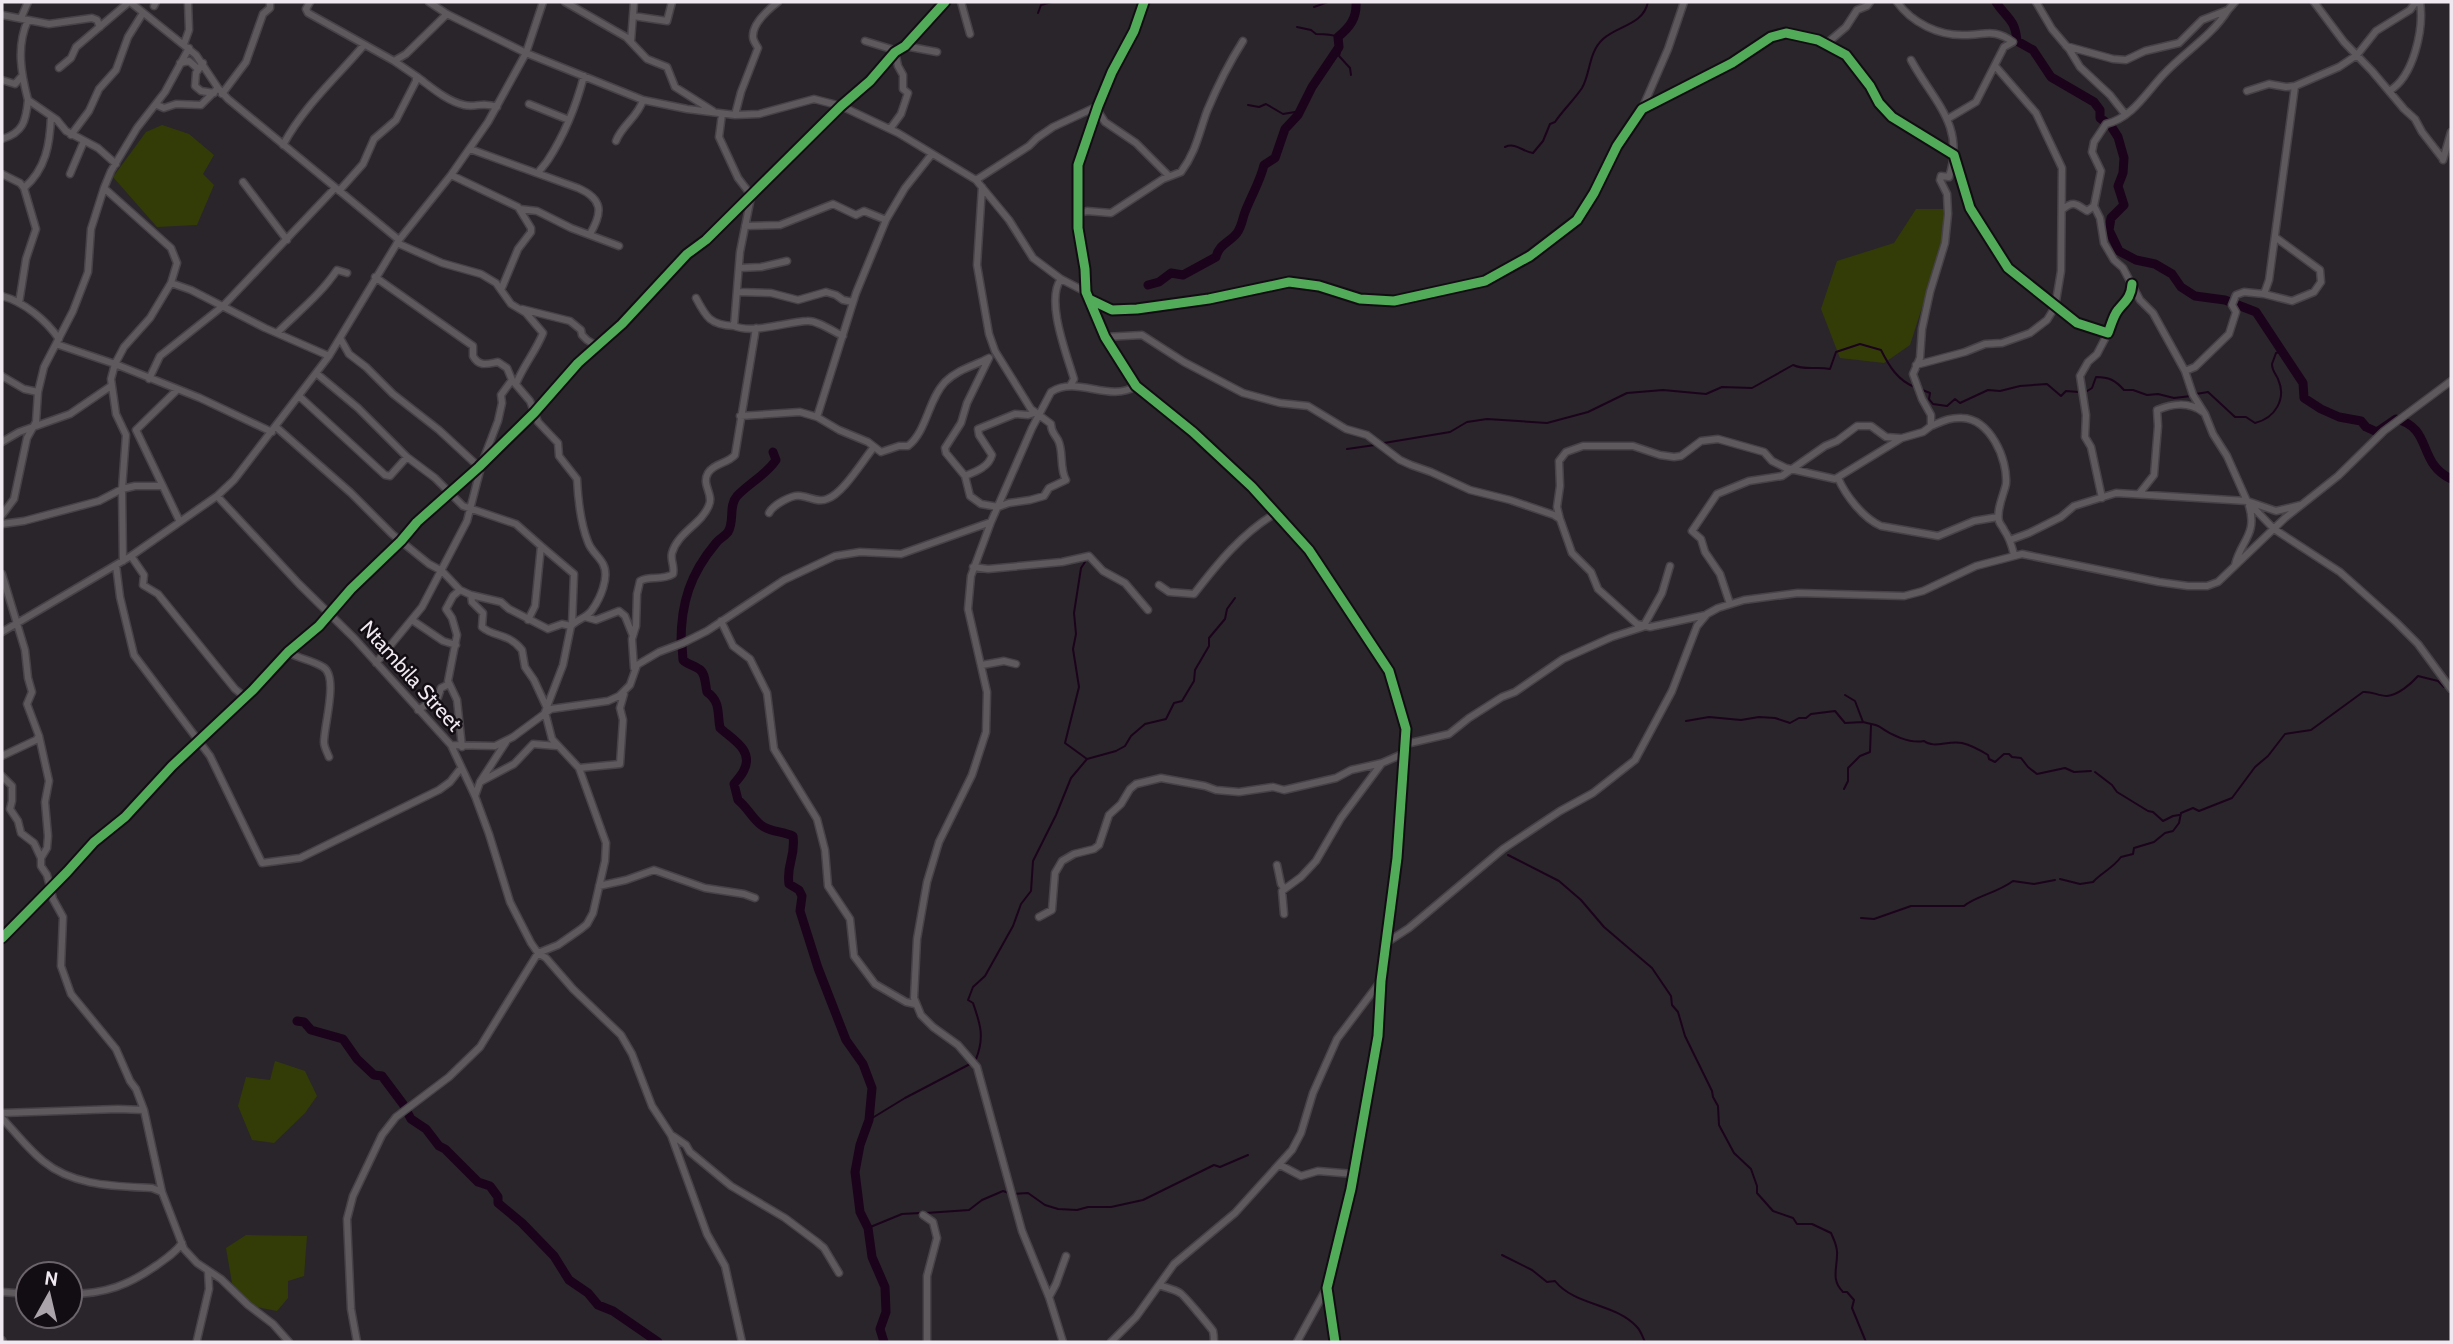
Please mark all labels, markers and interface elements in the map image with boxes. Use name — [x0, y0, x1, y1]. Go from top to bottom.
street label: Ntambila Street — [355, 615, 468, 736]
north arrow — [14, 1260, 84, 1330]
text: N — [43, 1266, 60, 1291]

